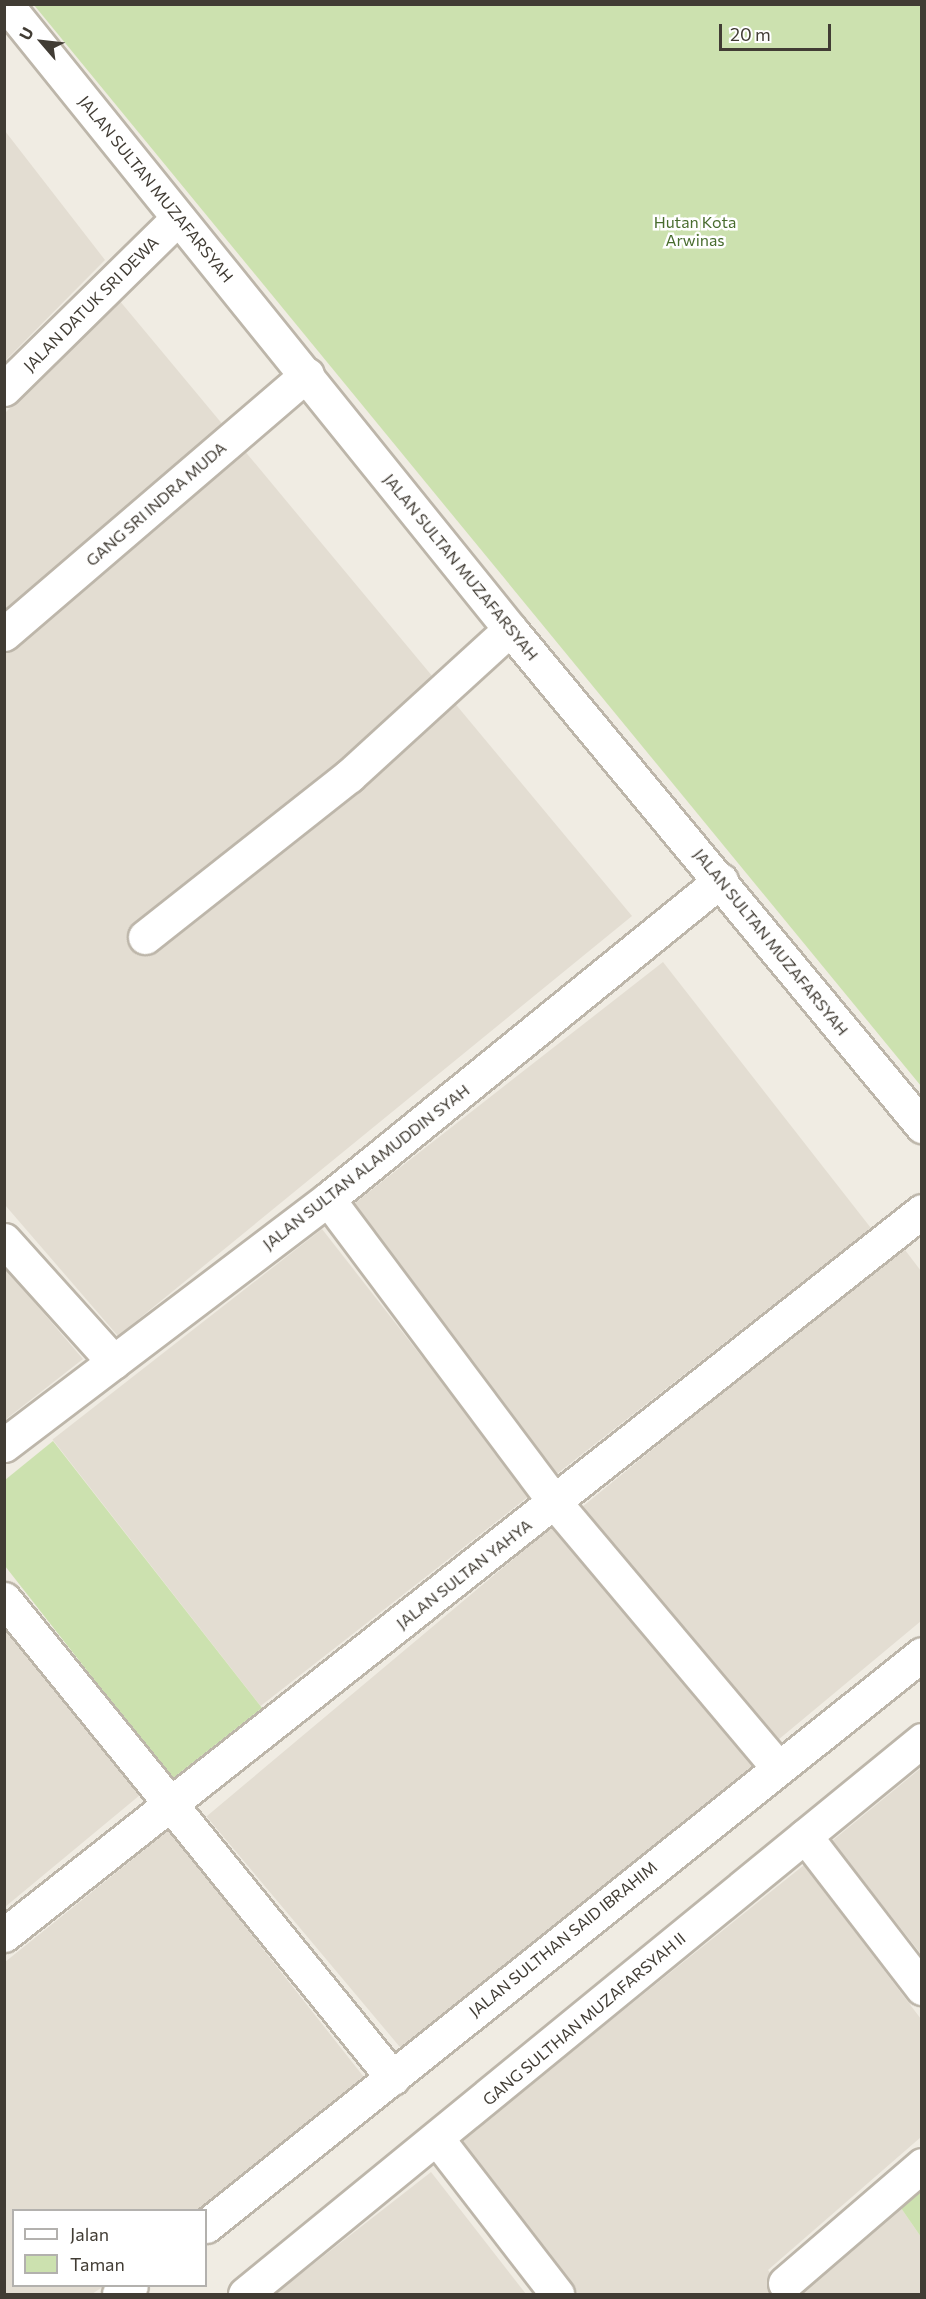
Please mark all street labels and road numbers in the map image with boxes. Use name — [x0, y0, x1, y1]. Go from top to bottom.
street label: JALAN SULTAN MUZAFARSYAH — [75, 92, 237, 286]
street label: JALAN DATUK SRI DEWA — [20, 233, 162, 375]
street label: GANG SRI INDRA MUDA — [82, 438, 230, 570]
street label: JALAN SULTAN MUZAFARSYAH — [380, 470, 542, 664]
street label: JALAN SULTAN MUZAFARSYAH — [690, 845, 852, 1039]
street label: JALAN SULTAN ALAMUDDIN SYAH — [259, 1080, 473, 1254]
street label: JALAN SULTAN YAHYA — [392, 1515, 536, 1633]
street label: JALAN SULTHAN SAID IBRAHIM — [465, 1857, 661, 2021]
street label: GANG SULTHAN MUZAFARSYAH II — [479, 1929, 689, 2109]

